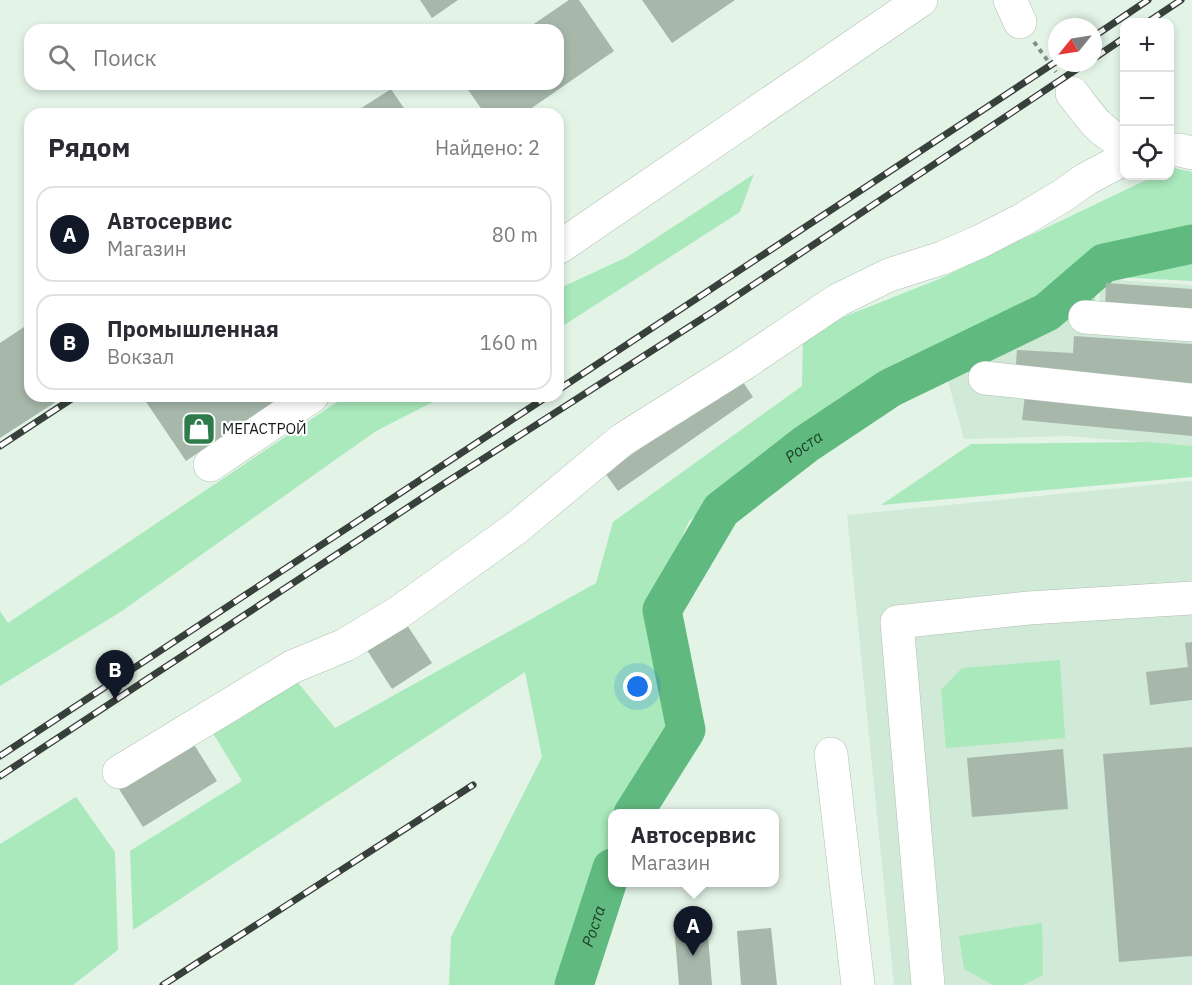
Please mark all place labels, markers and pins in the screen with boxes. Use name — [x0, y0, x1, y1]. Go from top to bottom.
shop icon: МЕГАСТРОЙ — [181, 411, 217, 447]
place label: МЕГАСТРОЙ — [222, 419, 307, 438]
pin: B — [96, 650, 134, 700]
pin: A — [674, 906, 712, 956]

